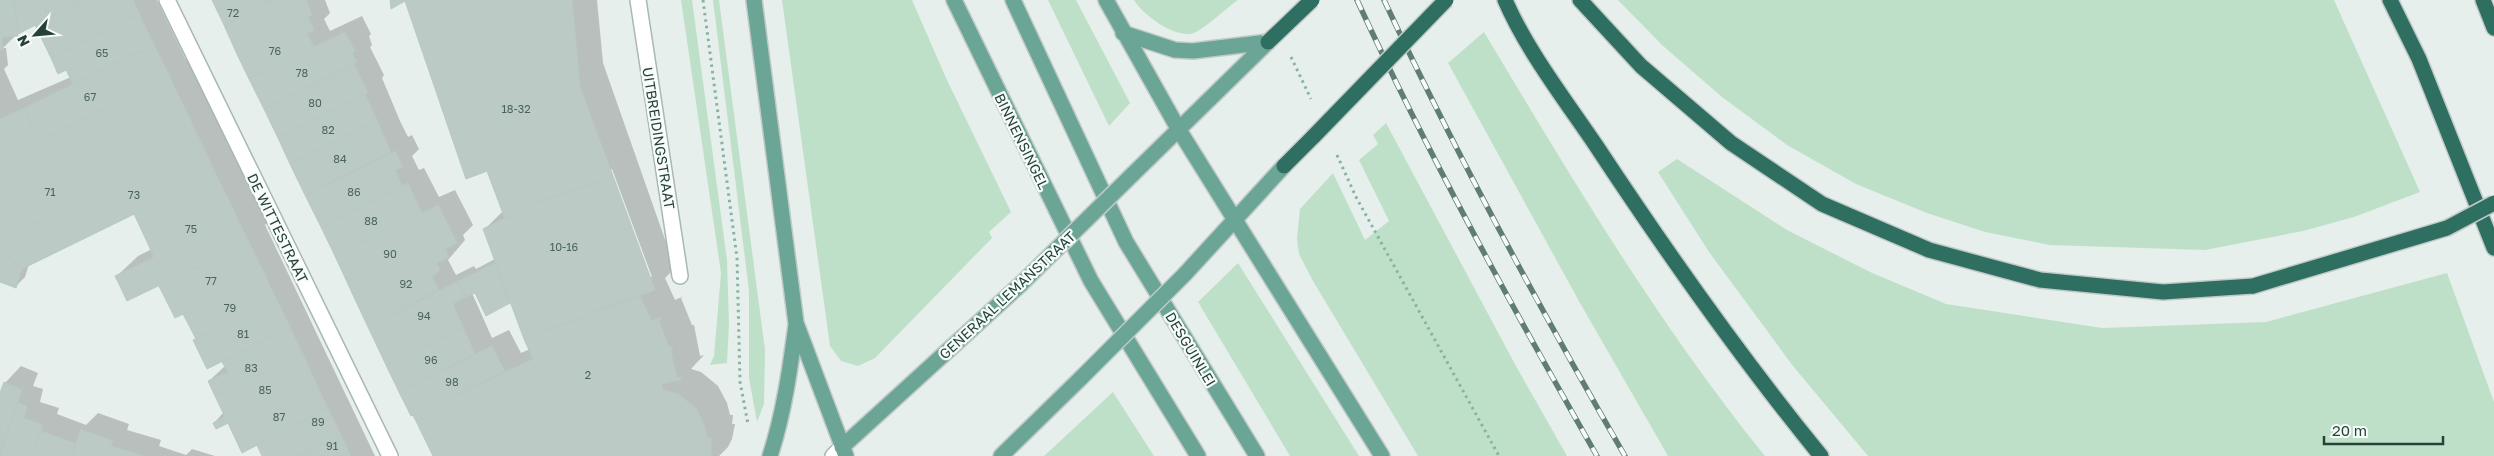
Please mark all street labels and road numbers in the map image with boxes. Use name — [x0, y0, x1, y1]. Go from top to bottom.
street label: UITBREIDINGSTRAAT — [639, 66, 679, 210]
street label: BINNENSINGEL — [991, 90, 1053, 192]
street label: DE WITTESTRAAT — [244, 170, 312, 286]
street label: GENERAAL LEMANSTRAAT — [935, 227, 1079, 363]
street label: DESGUINLEI — [1162, 309, 1220, 389]

